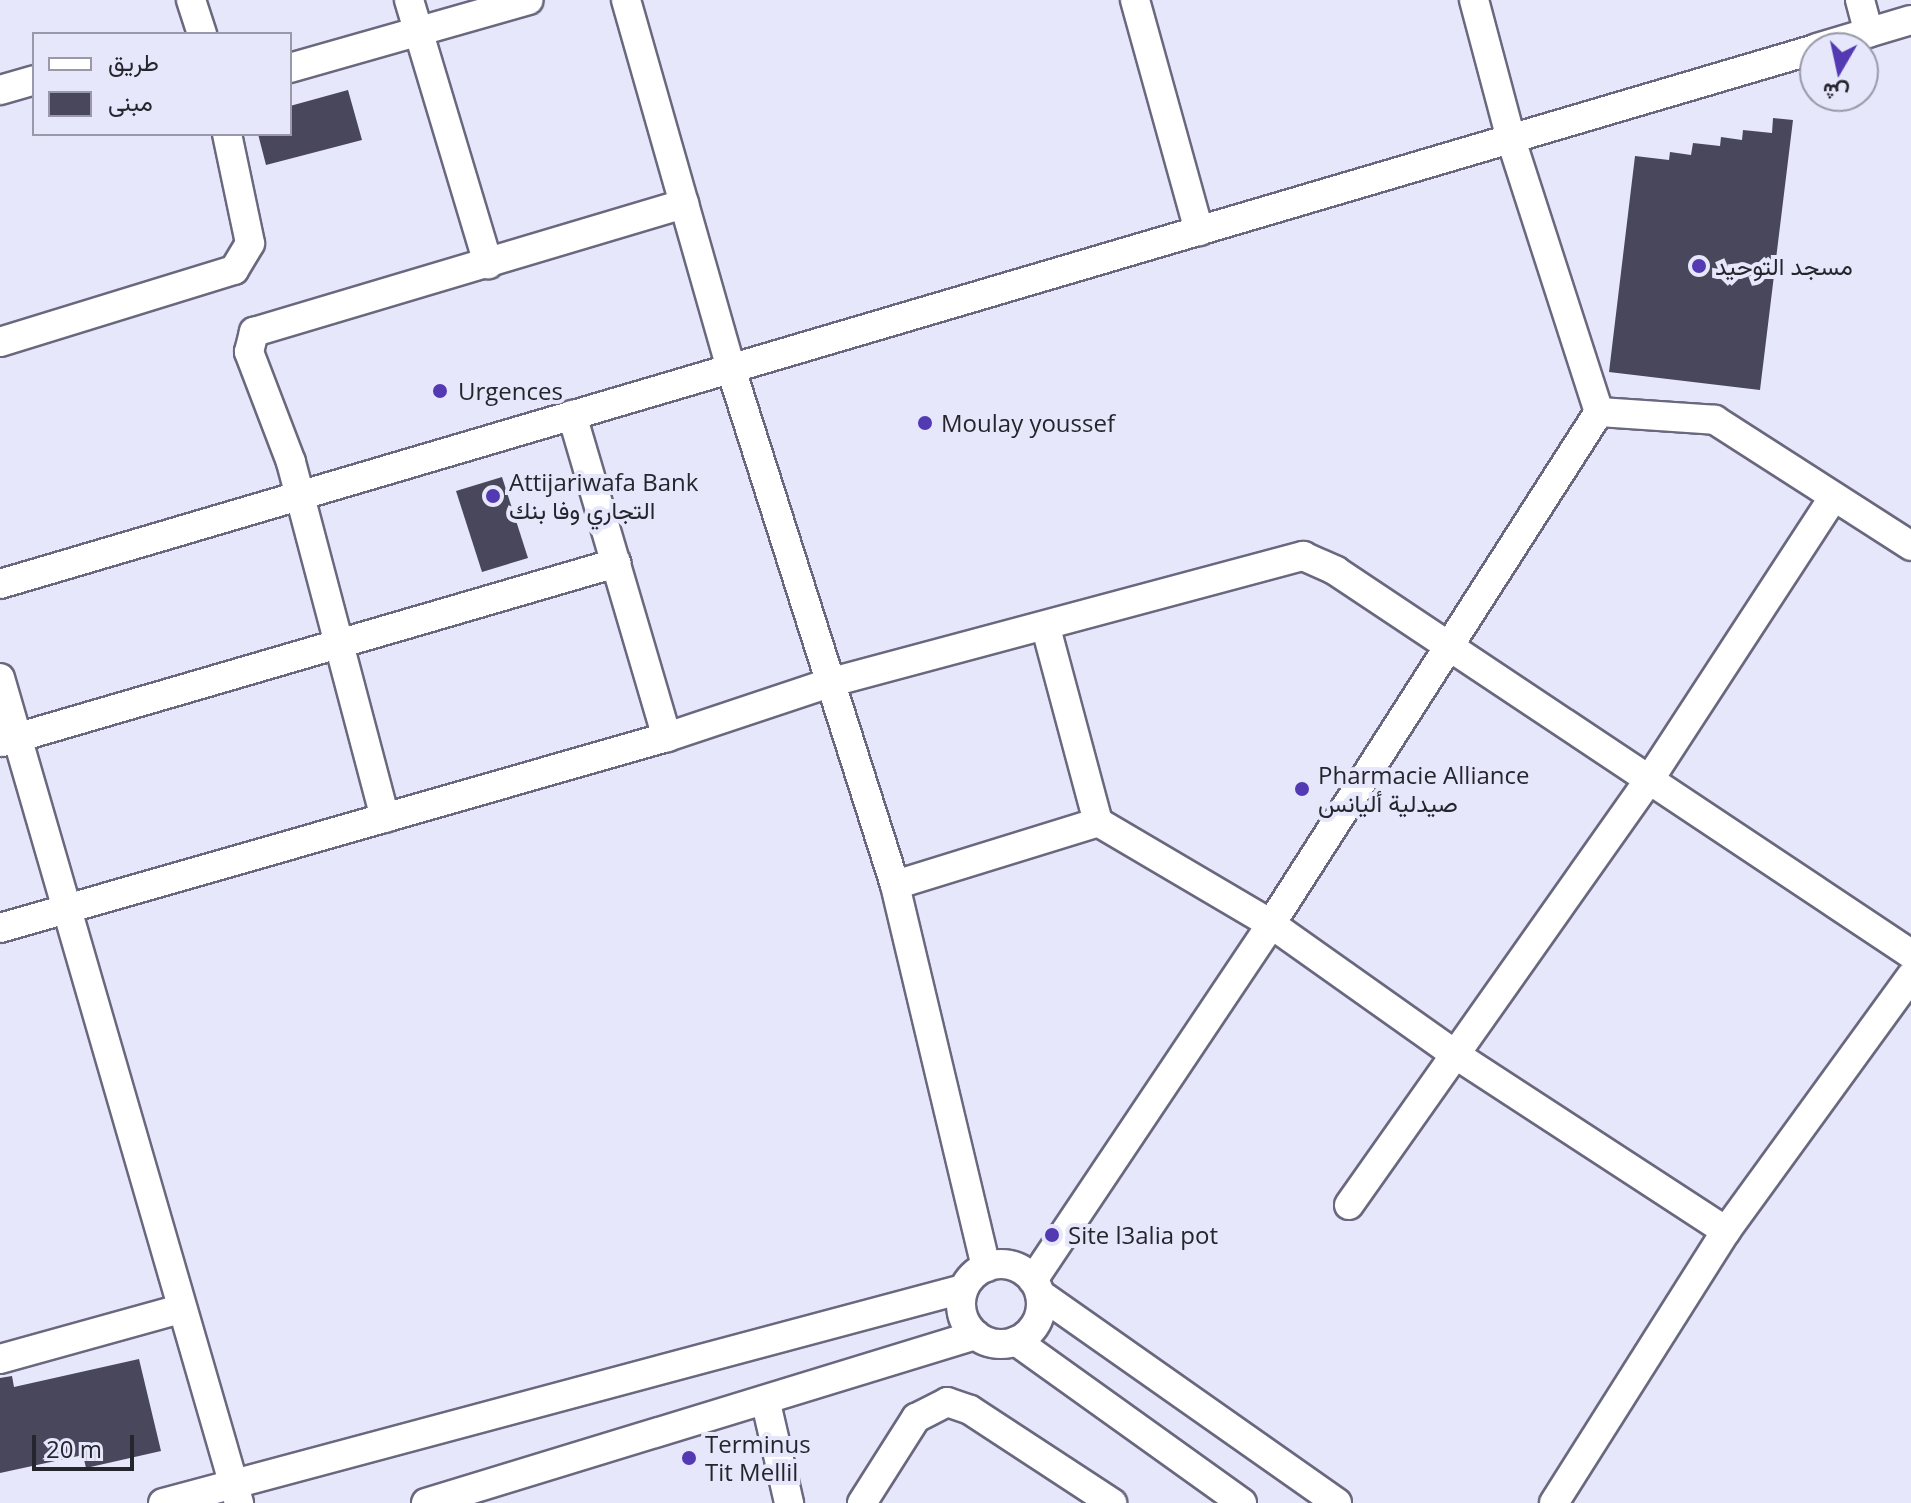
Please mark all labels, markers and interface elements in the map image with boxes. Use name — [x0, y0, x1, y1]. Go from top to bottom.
legend — [32, 32, 292, 136]
north arrow — [1799, 32, 1879, 112]
text: طريق — [108, 45, 159, 78]
text: ش — [1820, 77, 1851, 111]
text: مبنى — [108, 85, 153, 118]
place label: مسجد التوحيد — [1715, 252, 1853, 280]
marker: مسجد التوحيد — [1690, 257, 1708, 275]
place label: Urgences — [458, 377, 563, 405]
marker: Urgences — [429, 380, 451, 402]
place label: Moulay youssef — [941, 409, 1115, 437]
marker: Moulay youssef — [916, 414, 934, 432]
place label: Attijariwafa Bank التجاري وفا بنك — [509, 468, 698, 524]
marker: Attijariwafa Bank التجاري وفا بنك — [484, 487, 502, 505]
place label: Pharmacie Alliance صيدلية أليانس — [1318, 761, 1530, 817]
marker: Pharmacie Alliance صيدلية أليانس — [1293, 780, 1311, 798]
place label: Site l3alia pot — [1068, 1221, 1218, 1249]
marker: Site l3alia pot — [1043, 1226, 1061, 1244]
scale bar — [36, 1419, 138, 1469]
place label: Terminus Tit Mellil — [705, 1430, 811, 1486]
text: 20 m — [46, 1432, 102, 1465]
marker: Terminus Tit Mellil — [680, 1449, 698, 1467]

